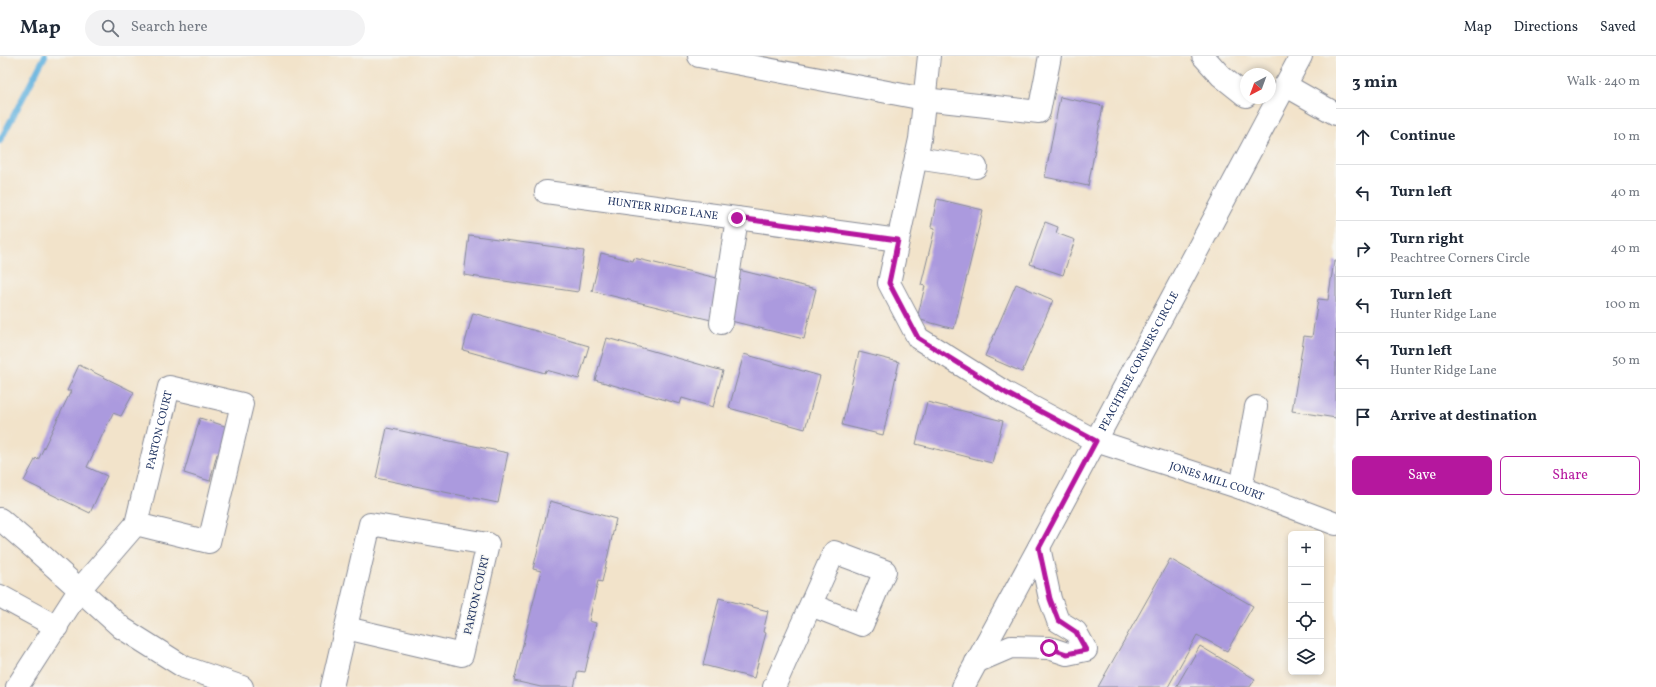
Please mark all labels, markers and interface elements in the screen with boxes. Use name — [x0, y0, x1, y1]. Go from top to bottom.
search box — [85, 10, 365, 46]
text: Map — [20, 15, 61, 41]
icon: search — [99, 17, 121, 39]
text: Search here — [131, 17, 208, 38]
text: Map — [1464, 18, 1492, 37]
text: Directions — [1514, 18, 1578, 37]
text: Saved — [1600, 18, 1636, 37]
north arrow — [1240, 68, 1276, 104]
text: 3 min — [1352, 71, 1398, 94]
text: Walk · 240 m — [1567, 73, 1640, 91]
icon: ahead — [1352, 126, 1374, 148]
text: Continue — [1390, 126, 1455, 147]
text: 10 m — [1613, 128, 1640, 146]
icon: left — [1352, 182, 1374, 204]
text: Turn left — [1390, 182, 1452, 203]
text: 40 m — [1611, 184, 1640, 202]
street label: HUNTER RIDGE LANE — [606, 194, 719, 224]
route end — [728, 209, 746, 227]
text: Turn right — [1390, 229, 1464, 250]
icon: right — [1352, 238, 1374, 260]
text: 40 m — [1611, 240, 1640, 258]
text: Peachtree Corners Circle — [1390, 250, 1530, 268]
text: Turn left — [1390, 285, 1452, 306]
street label: PEACHTREE CORNERS CIRCLE — [1096, 289, 1183, 434]
icon: left — [1352, 294, 1374, 316]
text: 100 m — [1605, 296, 1640, 314]
text: Hunter Ridge Lane — [1390, 306, 1497, 324]
text: Turn left — [1390, 341, 1452, 362]
icon: left — [1352, 350, 1374, 372]
text: 50 m — [1612, 352, 1640, 370]
text: Hunter Ridge Lane — [1390, 362, 1497, 380]
street label: PARTON COURT — [143, 389, 177, 471]
icon: arrive — [1352, 406, 1374, 428]
text: Arrive at destination — [1390, 406, 1537, 427]
button: Save — [1352, 456, 1492, 495]
button: Share — [1500, 456, 1640, 495]
street label: JONES MILL COURT — [1167, 459, 1266, 505]
map controls — [1288, 531, 1324, 675]
button: + — [1288, 531, 1324, 567]
street label: PARTON COURT — [461, 554, 494, 636]
button: − — [1288, 567, 1324, 603]
button: locate — [1288, 603, 1324, 639]
route start — [1040, 639, 1058, 657]
button: layers — [1288, 639, 1324, 675]

